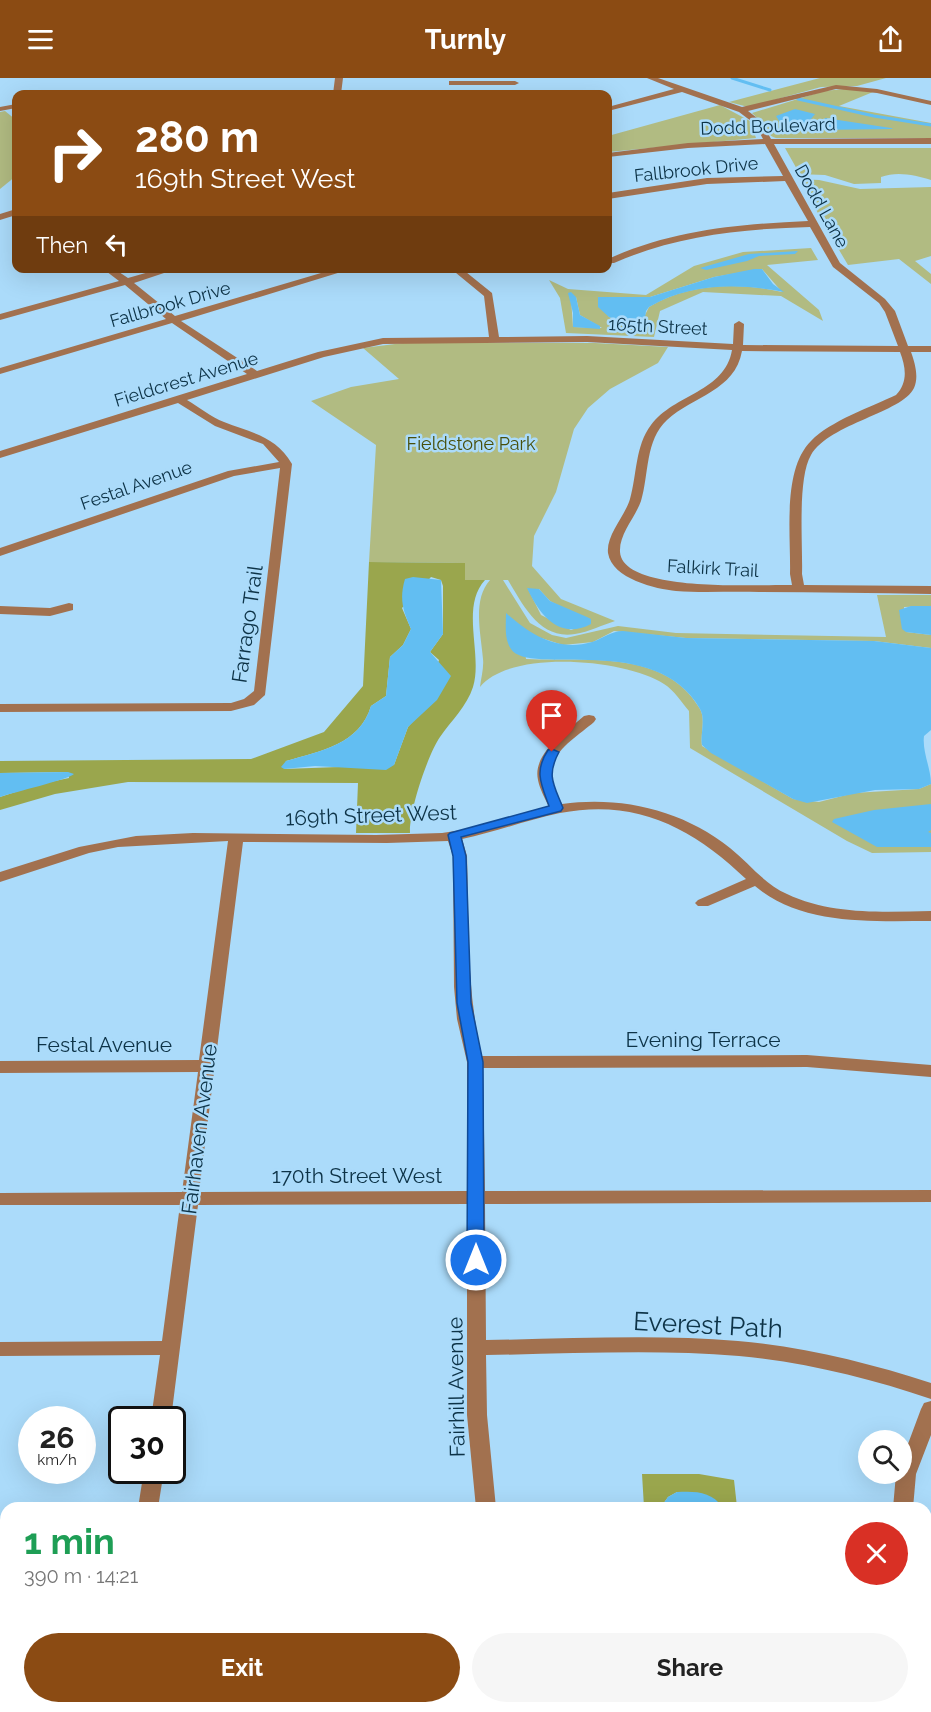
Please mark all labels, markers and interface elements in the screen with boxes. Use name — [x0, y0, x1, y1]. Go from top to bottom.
icon: menu — [24, 23, 57, 56]
icon: share — [874, 23, 907, 56]
text: Turnly — [425, 24, 506, 55]
text: 280 m — [135, 113, 259, 162]
street label: Dodd Boulevard — [700, 113, 836, 139]
icon: right — [36, 114, 114, 192]
street label: Fallbrook Drive — [633, 152, 760, 186]
street label: Dodd Lane — [791, 161, 854, 252]
text: 169th Street West — [135, 163, 356, 194]
icon: left — [100, 228, 133, 261]
text: Then — [36, 232, 88, 258]
street label: Fallbrook Drive — [107, 277, 233, 331]
street label: 165th Street — [608, 313, 708, 339]
street label: Fieldcrest Avenue — [111, 347, 261, 411]
park label: Fieldstone Park — [407, 433, 536, 454]
street label: Festal Avenue — [77, 456, 195, 514]
street label: Falkirk Trail — [667, 555, 759, 581]
street label: Farrago Trail — [226, 563, 268, 685]
pin — [526, 690, 577, 752]
icon: arrive — [535, 699, 568, 732]
street label: 169th Street West — [285, 800, 457, 830]
street label: Evening Terrace — [626, 1027, 780, 1052]
street label: Festal Avenue — [36, 1032, 172, 1057]
street label: Fairhaven Avenue — [176, 1042, 222, 1216]
street label: 170th Street West — [272, 1163, 442, 1188]
position arrow — [444, 1228, 508, 1292]
street label: Everest Path — [632, 1306, 784, 1344]
street label: Fairhill Avenue — [442, 1317, 470, 1457]
speed limit sign: 30 — [108, 1406, 186, 1484]
text: 26 — [39, 1420, 75, 1455]
map controls — [858, 1430, 912, 1484]
button: search — [858, 1430, 912, 1484]
text: km/h — [37, 1451, 77, 1469]
text: 1 min — [24, 1520, 115, 1562]
button: close — [845, 1522, 908, 1585]
text: 390 m · 14:21 — [24, 1564, 138, 1588]
button: Exit — [24, 1633, 460, 1702]
button: Share — [472, 1633, 908, 1702]

